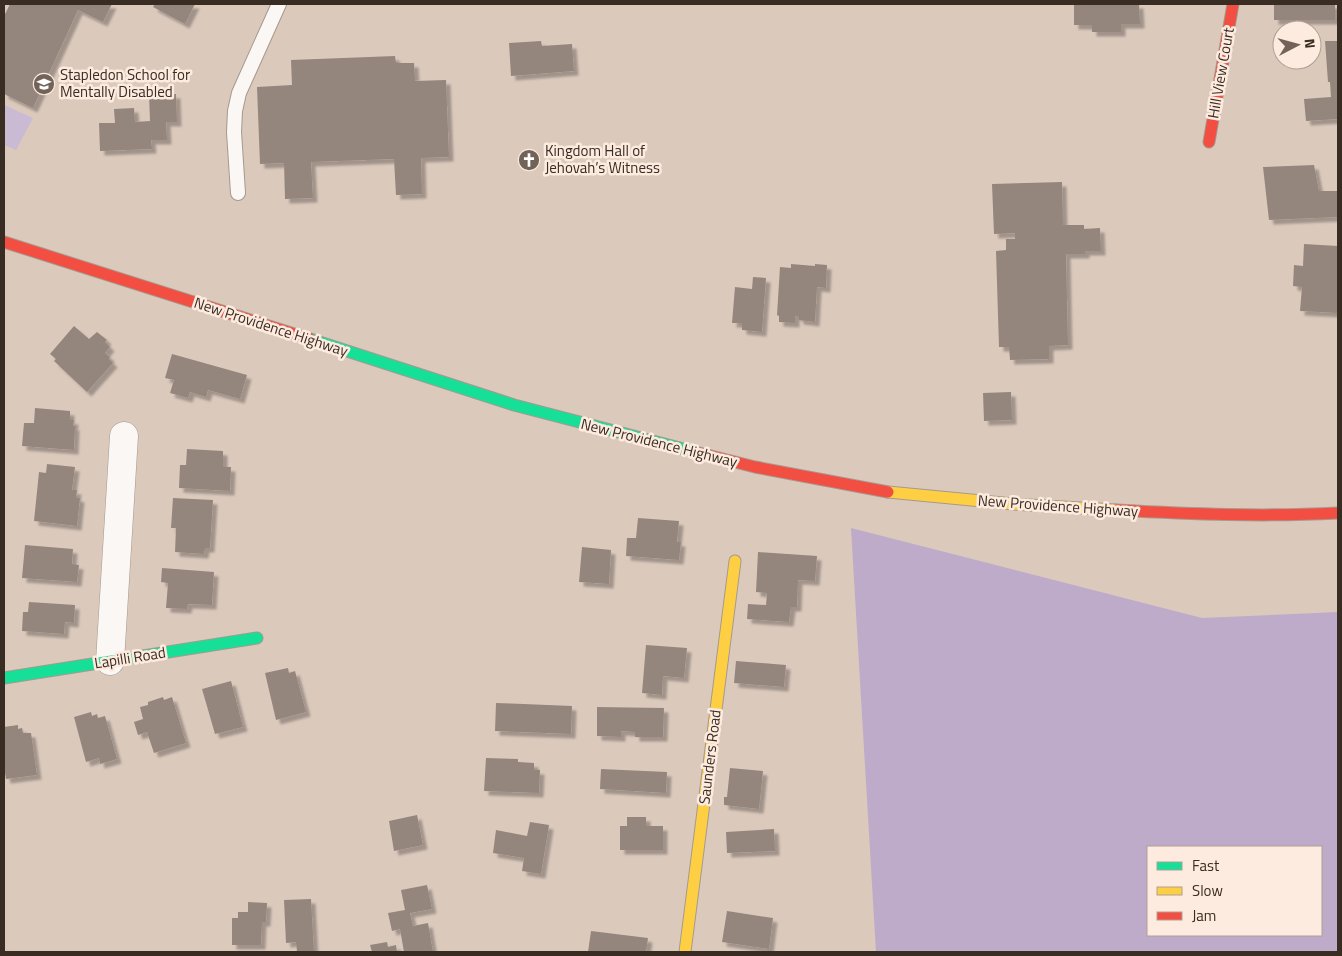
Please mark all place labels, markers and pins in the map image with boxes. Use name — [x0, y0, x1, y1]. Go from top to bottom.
place label: Stapledon School for Mentally Disabled — [60, 63, 190, 103]
school or university icon: Stapledon School for Mentally Disabled — [32, 72, 56, 96]
place label: Kingdom Hall of Jehovah’s Witness — [545, 139, 660, 179]
church icon: Kingdom Hall of Jehovah’s Witness — [517, 148, 541, 172]

